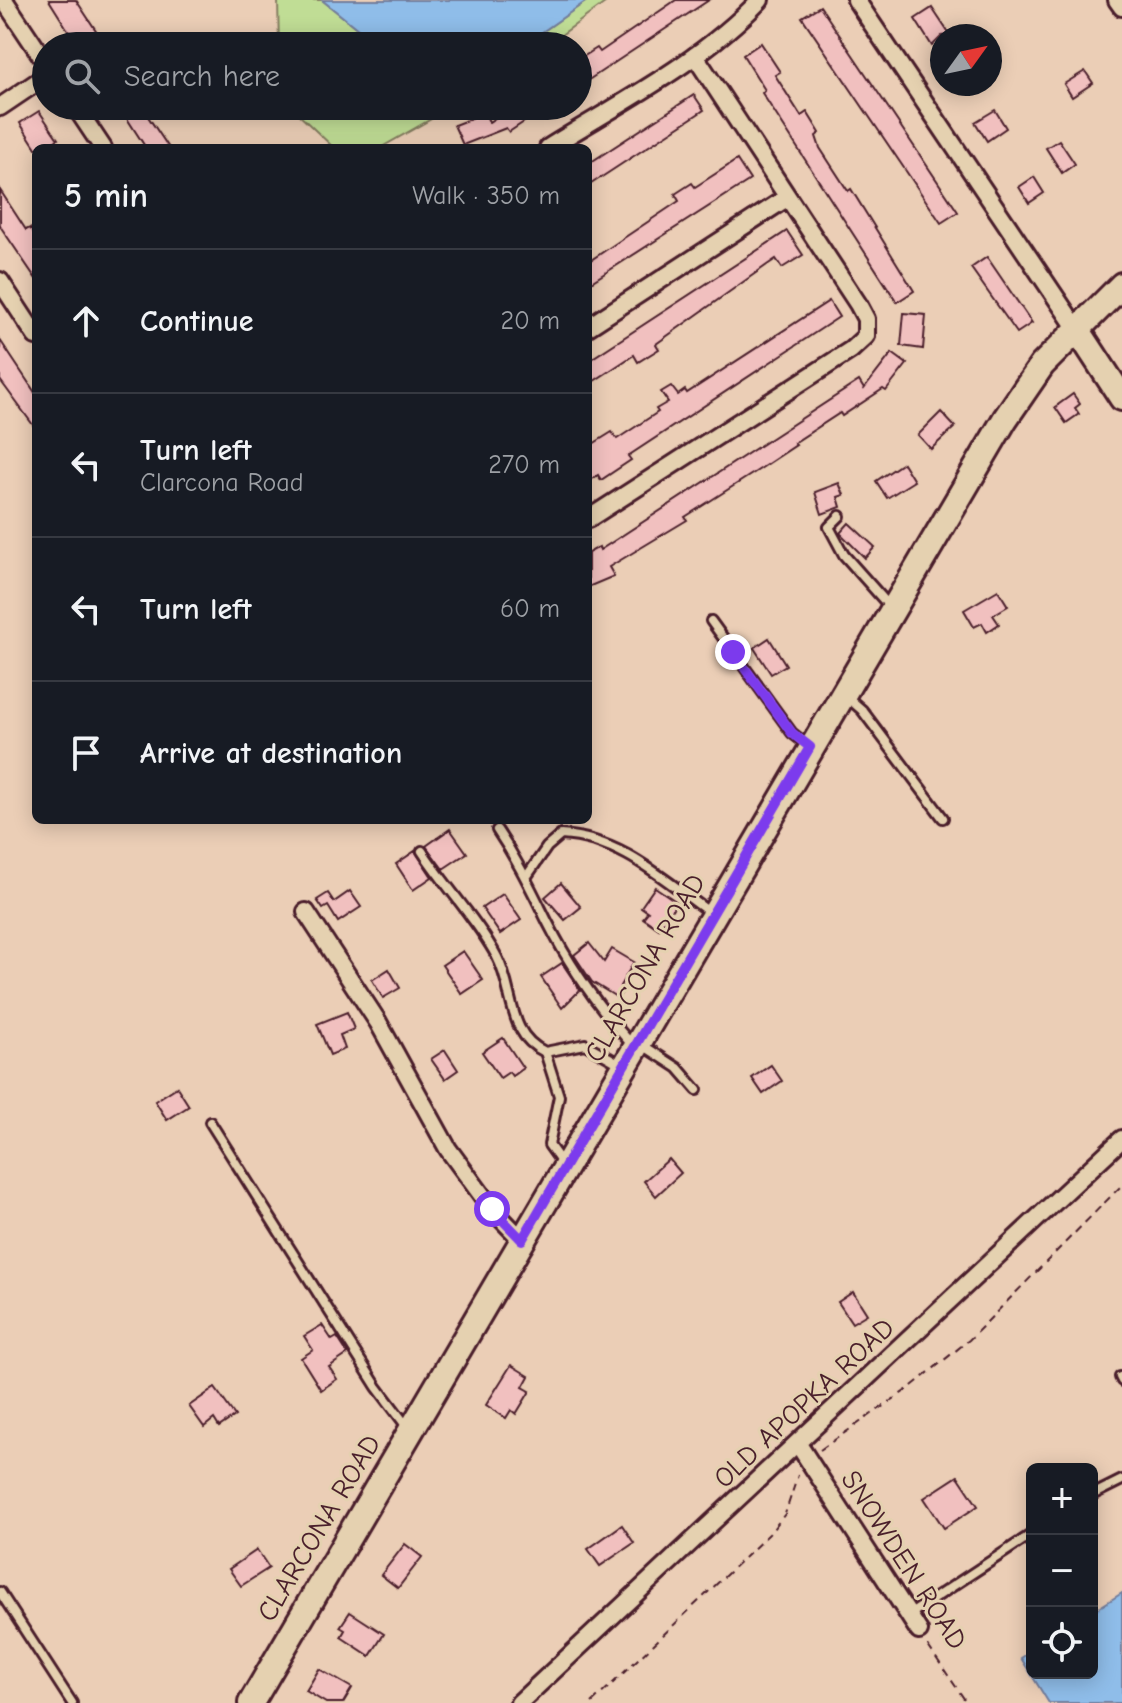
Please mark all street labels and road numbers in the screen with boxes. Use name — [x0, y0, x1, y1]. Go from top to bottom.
street label: CLARCONA ROAD — [578, 868, 712, 1068]
street label: OLD APOPKA ROAD — [707, 1311, 901, 1495]
street label: CLARCONA ROAD — [251, 1429, 387, 1627]
street label: SNOWDEN ROAD — [834, 1465, 974, 1655]

